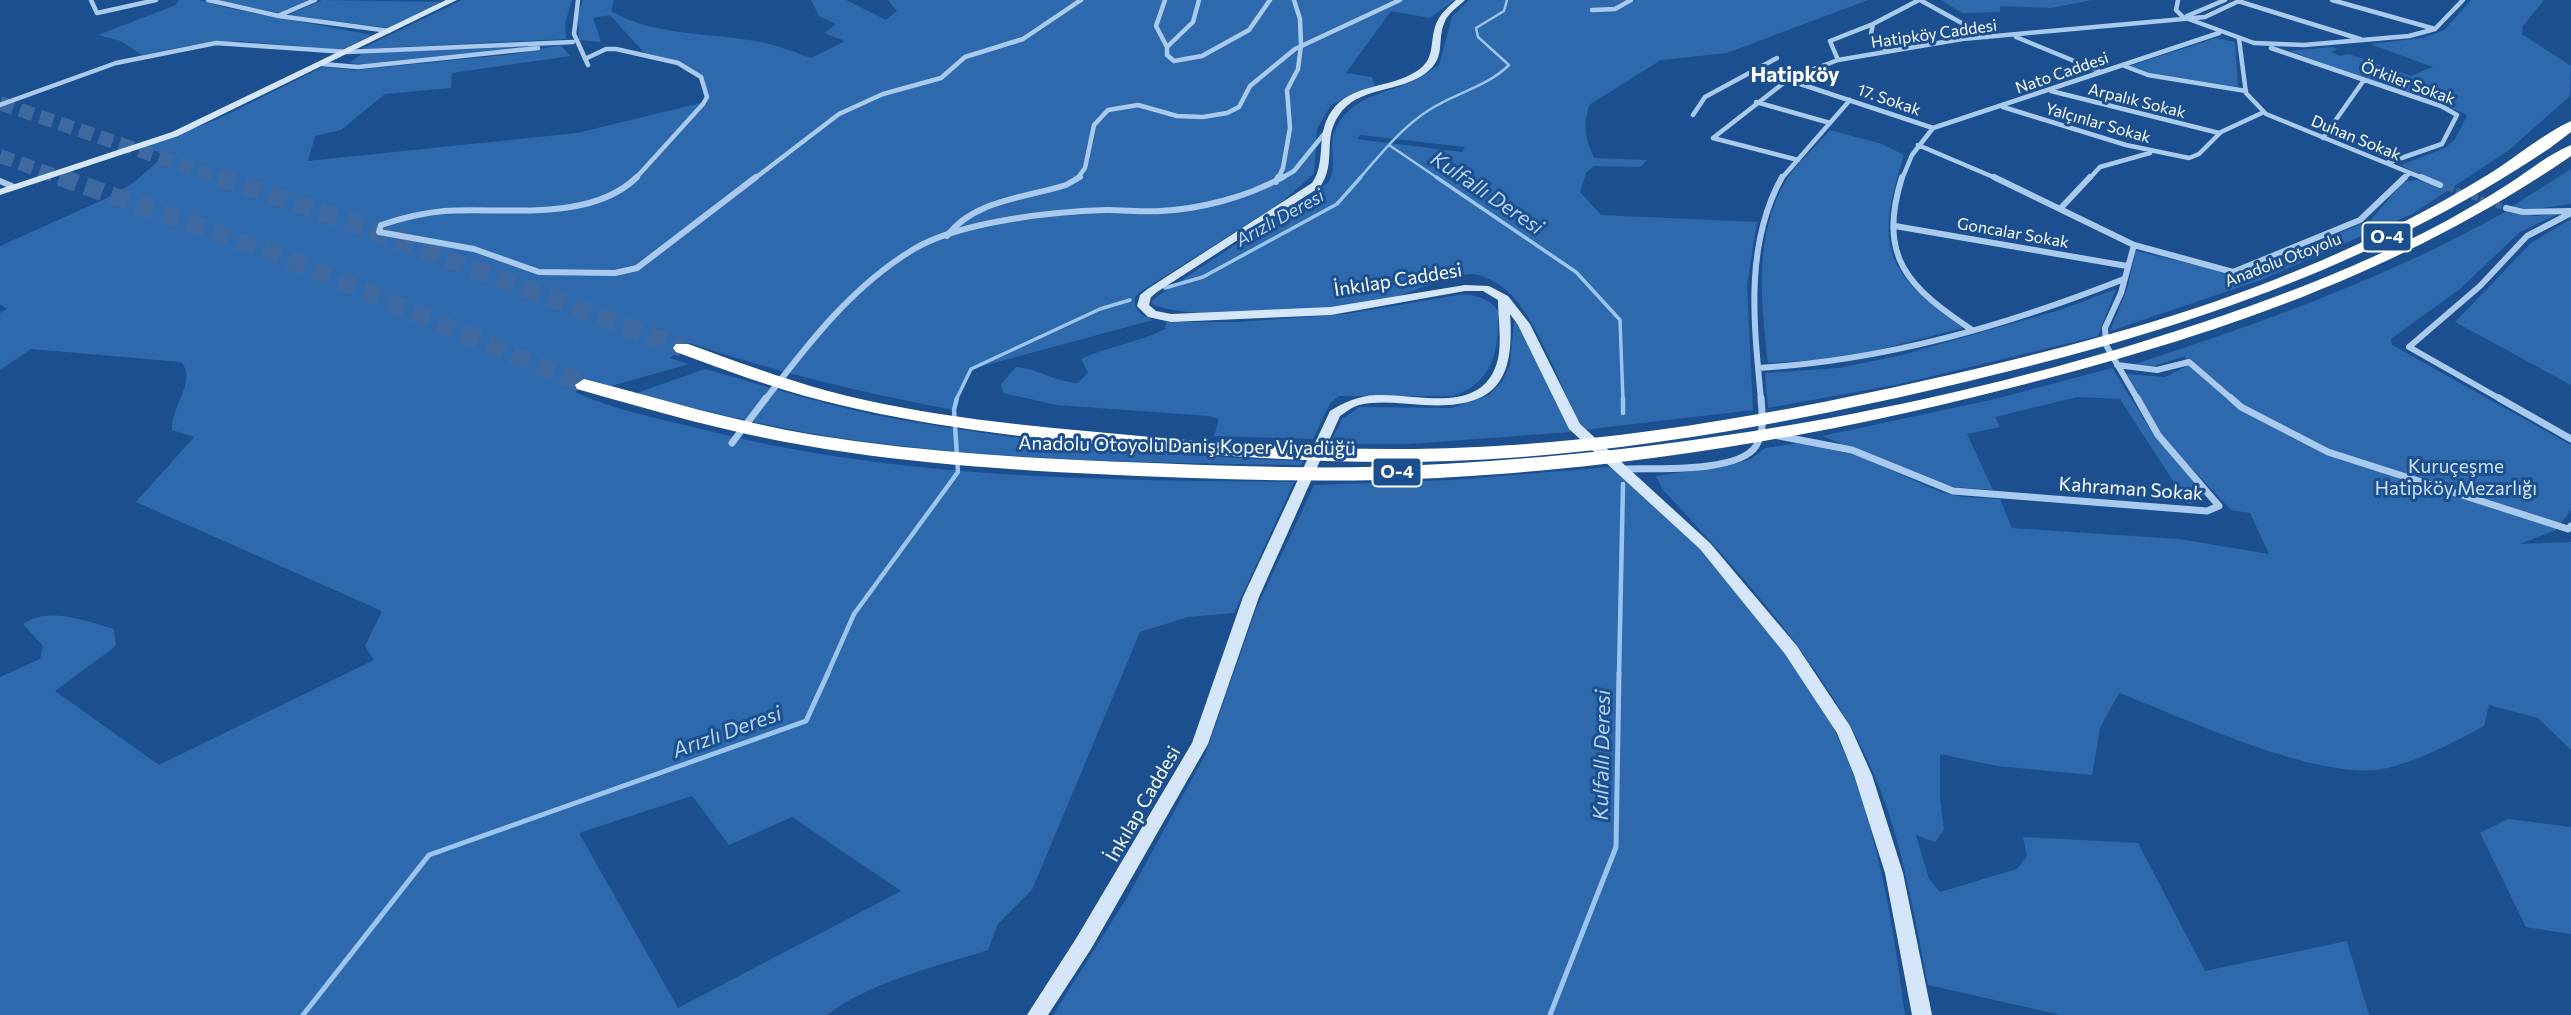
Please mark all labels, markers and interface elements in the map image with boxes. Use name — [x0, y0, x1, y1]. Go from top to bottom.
street label: Hatipköy Caddesi — [1870, 16, 1998, 52]
street label: Nato Caddesi — [2013, 48, 2111, 98]
street label: Örkiler Sokak — [2358, 57, 2458, 109]
district label: Hatipköy — [1750, 62, 1840, 88]
street label: 17. Sokak — [1855, 80, 1923, 120]
street label: Arpalık Sokak — [2086, 80, 2188, 122]
street label: Yalçınlar Sokak — [2043, 99, 2153, 147]
street label: Duhan Sokak — [2308, 111, 2404, 165]
water label: Kulfallı Deresi — [1426, 146, 1548, 240]
water label: Arızlı Deresi — [1232, 185, 1328, 251]
street label: Goncalar Sokak — [1956, 214, 2070, 252]
road number: O-4 — [2362, 222, 2412, 251]
street label: Anadolu Otoyolu — [2222, 229, 2344, 291]
street label: İnkılap Caddesi — [1332, 259, 1464, 301]
street label: Anadolu Otoyolu Daniş Koper Viyadüğü — [1018, 432, 1356, 460]
park label: Kuruçeşme Hatipköy Mezarlığı — [2375, 456, 2537, 500]
road number: O-4 — [1372, 458, 1422, 486]
street label: Kahraman Sokak — [2058, 473, 2204, 505]
water label: Kulfallı Deresi — [1588, 689, 1616, 821]
water label: Arızlı Deresi — [669, 701, 785, 763]
street label: İnkılap Caddesi — [1101, 742, 1185, 866]

